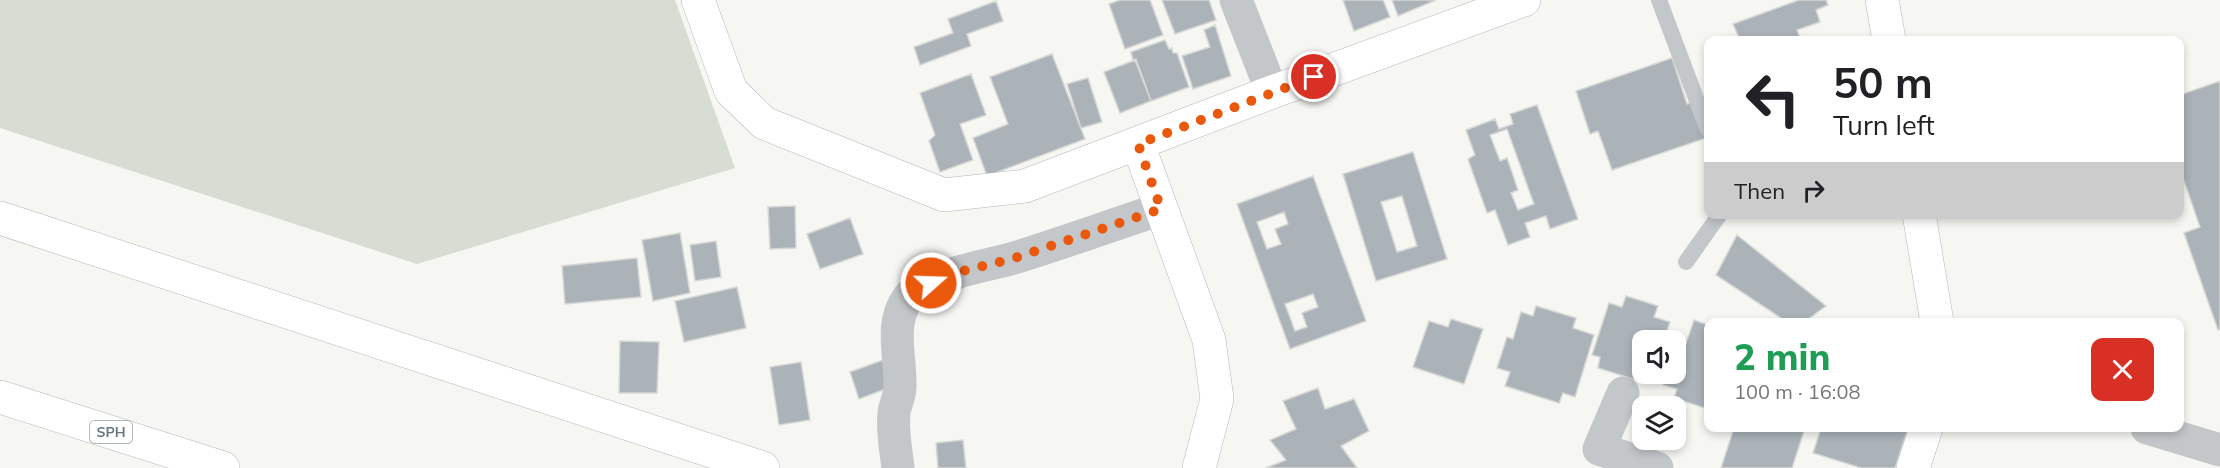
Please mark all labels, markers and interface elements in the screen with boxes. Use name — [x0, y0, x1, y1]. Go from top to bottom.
pin — [1288, 51, 1339, 102]
text: 50 m — [1833, 56, 1933, 109]
icon: arrive — [1297, 60, 1330, 93]
icon: left — [1734, 60, 1812, 138]
text: Turn left — [1833, 108, 1935, 142]
icon: right — [1797, 174, 1830, 207]
text: Then — [1734, 177, 1785, 205]
position arrow — [899, 251, 963, 315]
map controls — [1632, 330, 1686, 450]
button: sound — [1632, 330, 1686, 384]
text: 2 min — [1734, 334, 1830, 379]
button: close — [2091, 338, 2154, 401]
text: 100 m · 16:08 — [1734, 379, 1860, 404]
button: layers — [1632, 396, 1686, 450]
road number: SPH — [90, 421, 132, 443]

